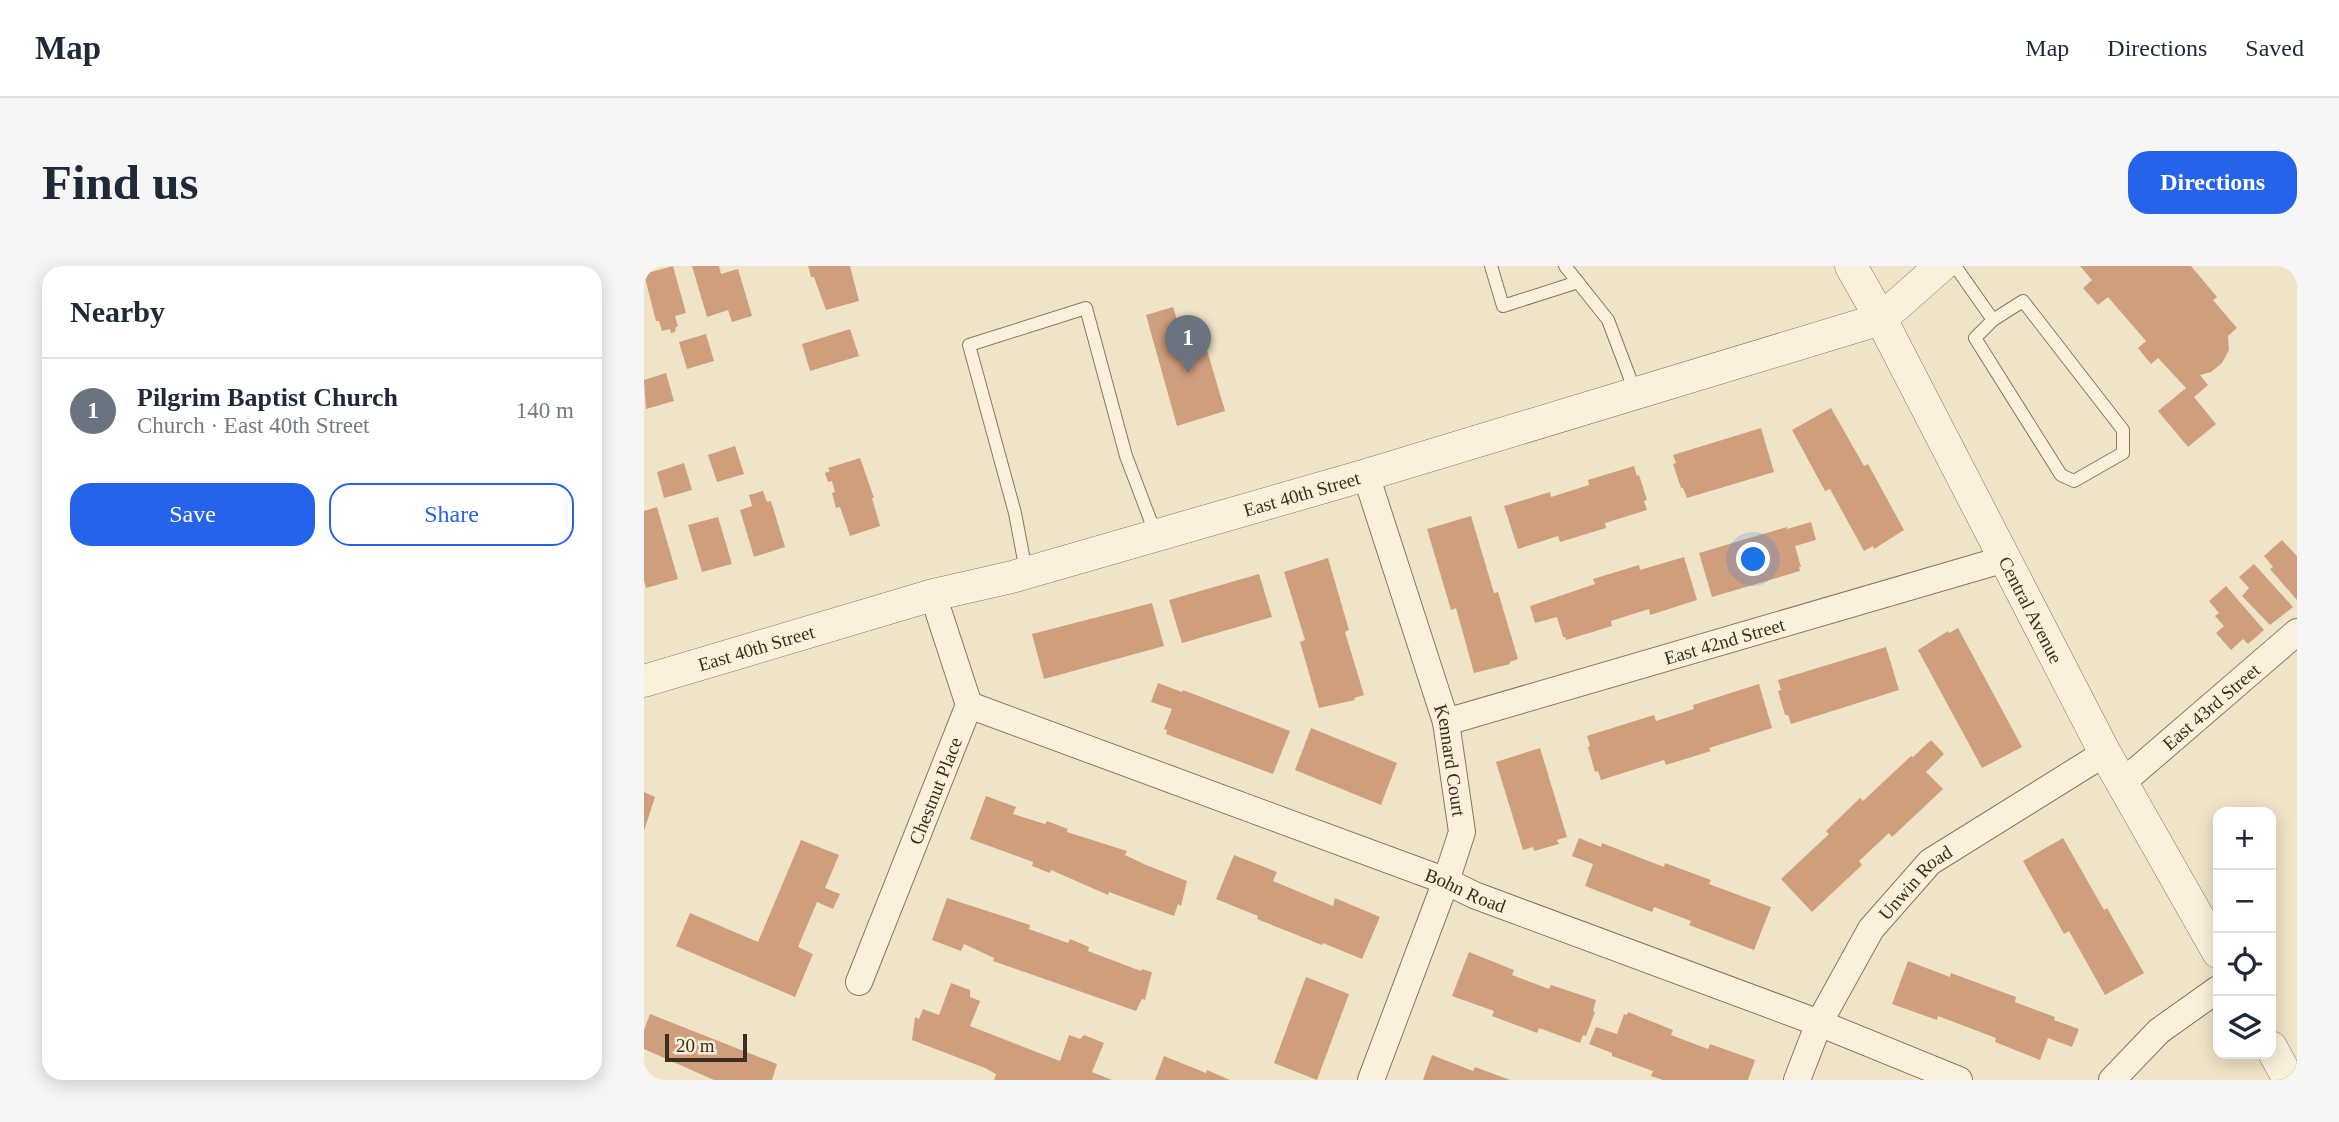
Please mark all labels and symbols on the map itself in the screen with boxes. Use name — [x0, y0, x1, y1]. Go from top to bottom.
pin: 1 — [1165, 315, 1211, 373]
street label: East 40th Street — [1241, 467, 1363, 521]
your location — [1736, 542, 1770, 576]
street label: Central Avenue — [1994, 553, 2067, 667]
street label: East 42nd Street — [1662, 614, 1788, 669]
street label: East 40th Street — [696, 621, 818, 675]
street label: East 43rd Street — [2158, 659, 2265, 754]
street label: Kennard Court — [1430, 701, 1470, 818]
street label: Chestnut Place — [905, 734, 966, 847]
street label: Unwin Road — [1874, 841, 1956, 924]
street label: Bohn Road — [1422, 864, 1509, 917]
scale bar — [665, 1031, 747, 1063]

